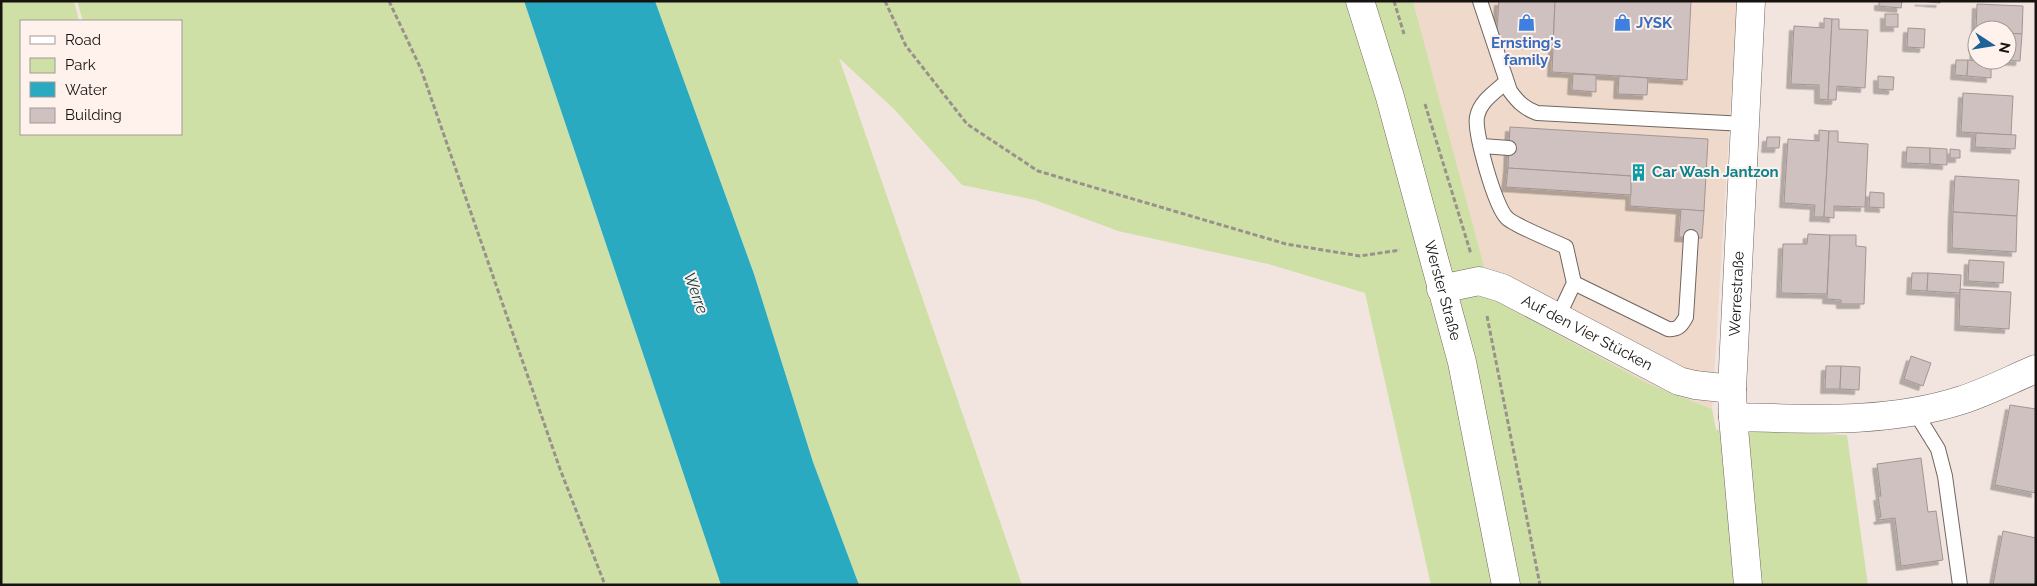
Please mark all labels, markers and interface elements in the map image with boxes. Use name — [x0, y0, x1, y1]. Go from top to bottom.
shop icon: Ernsting's family — [1516, 12, 1536, 32]
shop icon: JYSK — [1612, 13, 1632, 33]
place label: JYSK — [1636, 14, 1673, 32]
legend — [20, 20, 182, 135]
north arrow — [1967, 20, 2017, 70]
text: Road — [65, 31, 101, 49]
place label: Ernsting's family — [1491, 34, 1561, 69]
text: N — [1996, 41, 2014, 55]
text: Park — [65, 56, 96, 74]
text: Water — [65, 81, 108, 99]
text: Building — [65, 106, 122, 124]
building icon: Car Wash Jantzon — [1628, 162, 1648, 182]
place label: Car Wash Jantzon — [1652, 163, 1779, 181]
street label: Werster Straße — [1420, 238, 1465, 343]
street label: Werrestraße — [1726, 251, 1748, 337]
water label: Werre — [680, 270, 712, 317]
street label: Auf den Vier Stücken — [1519, 291, 1655, 374]

